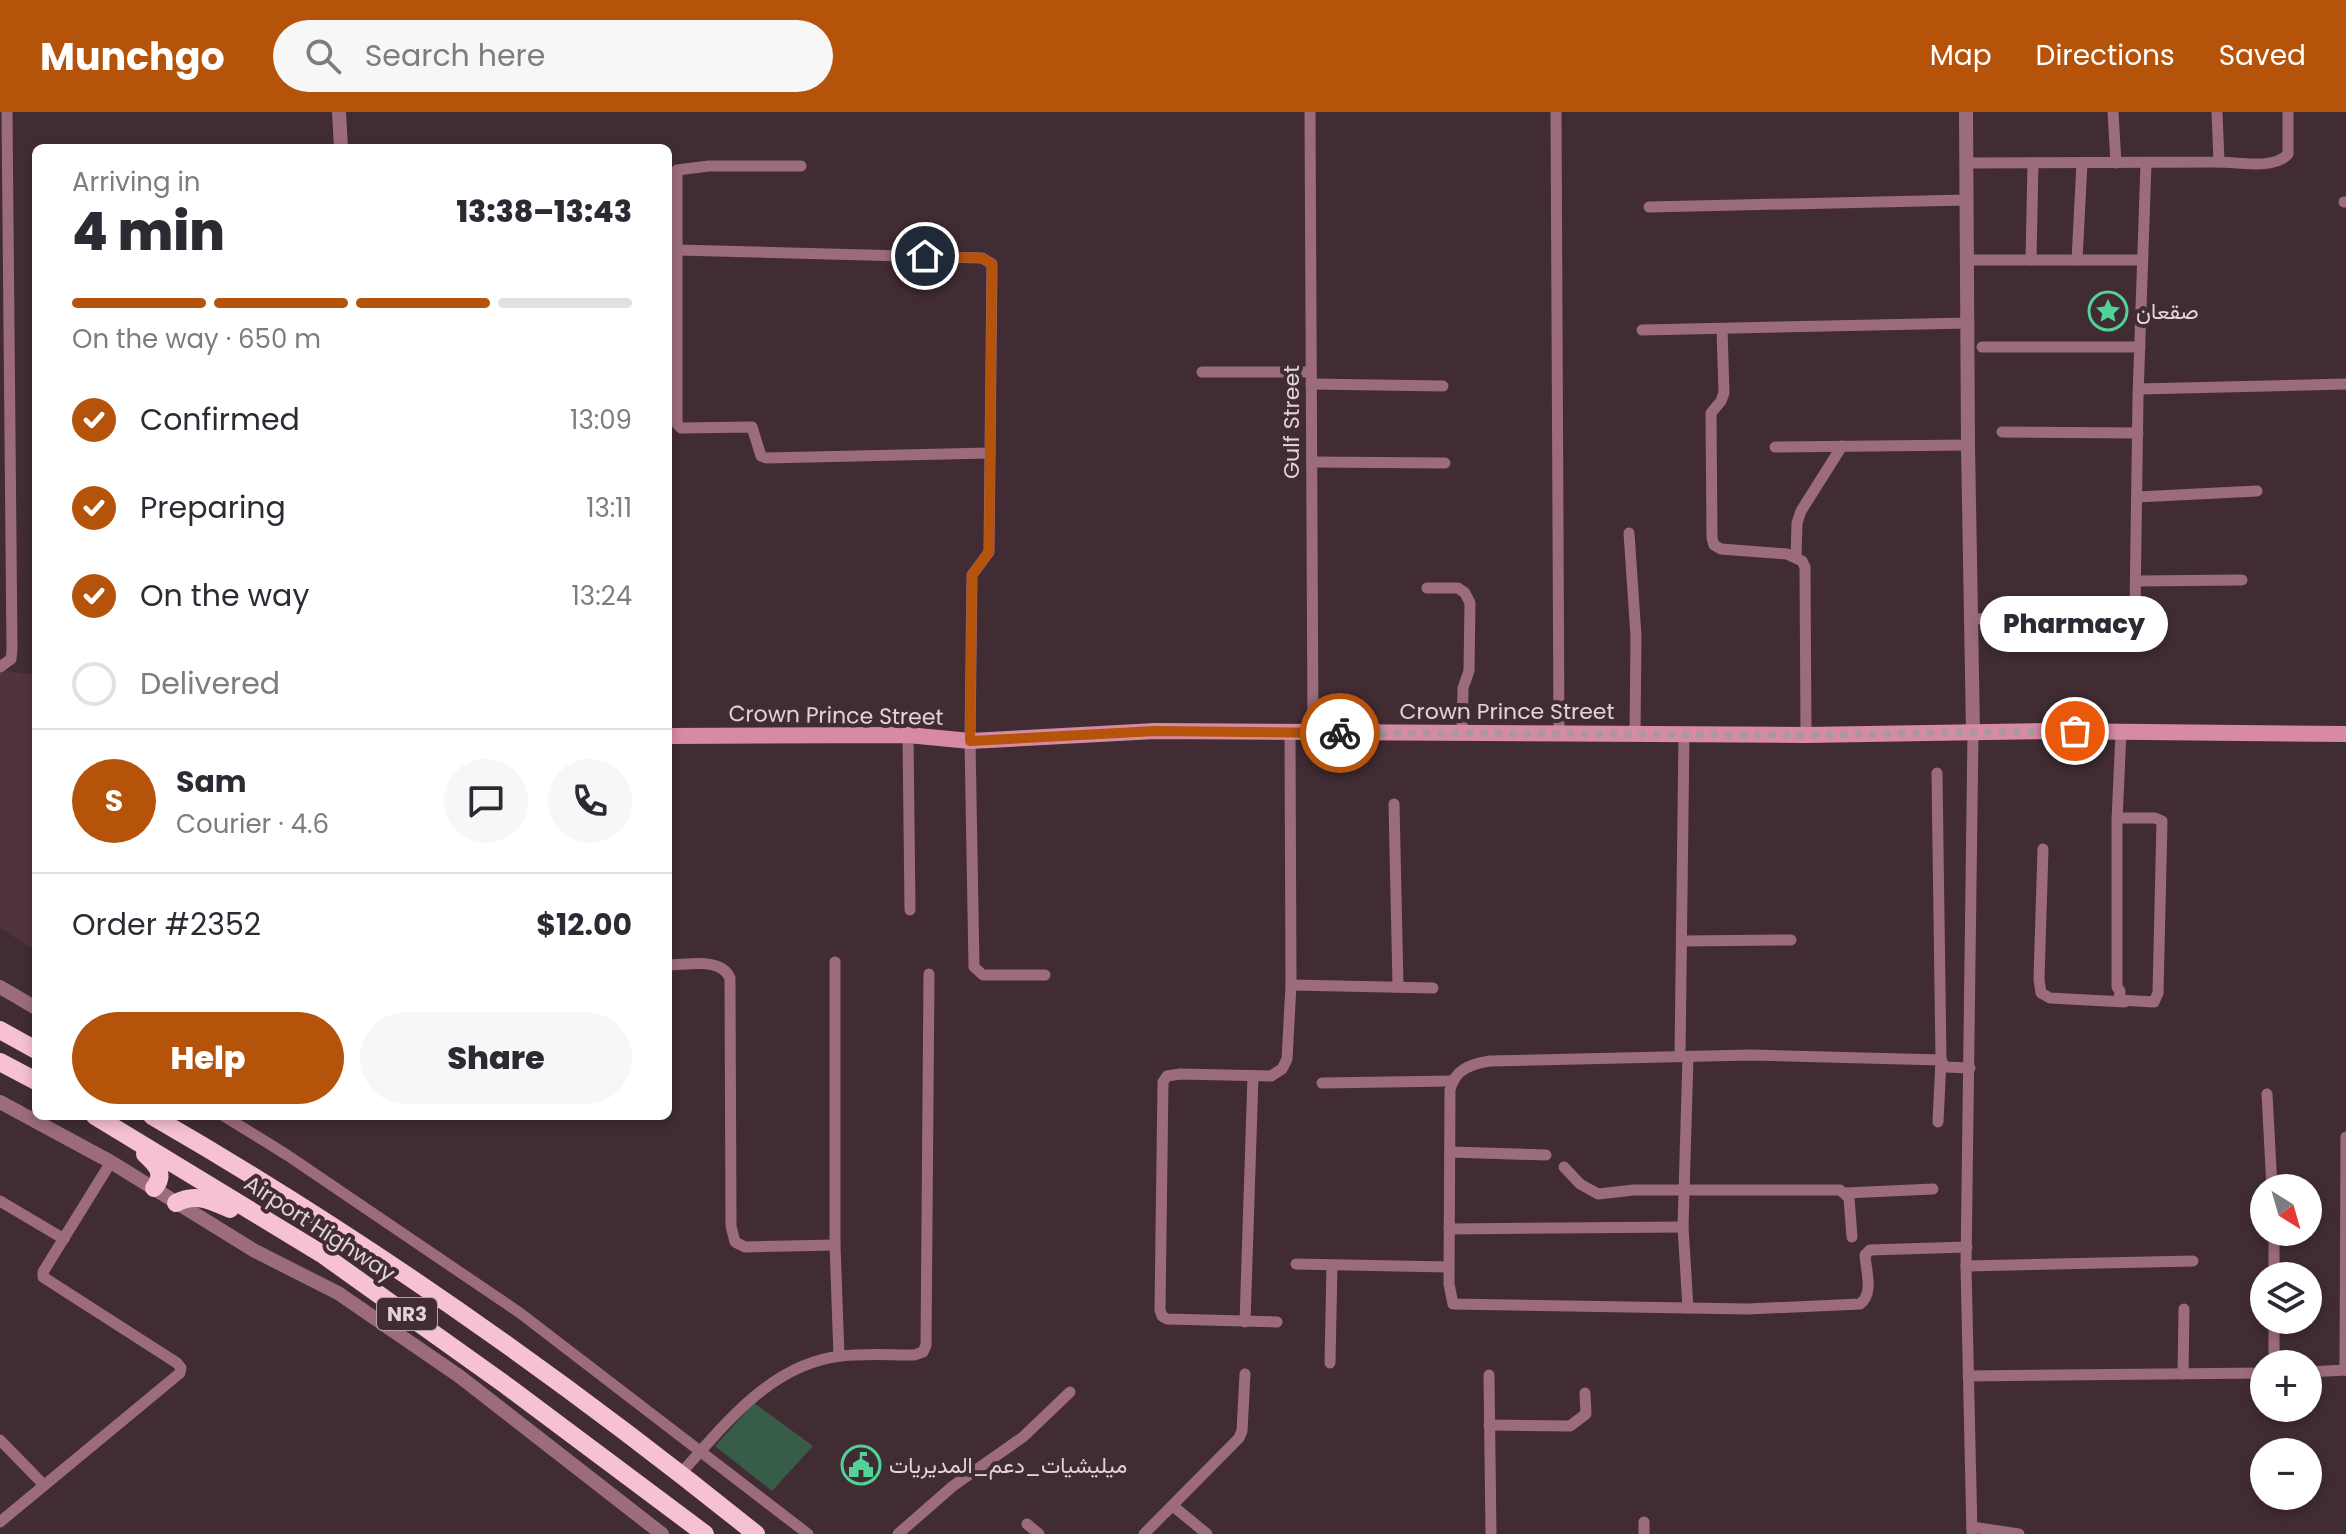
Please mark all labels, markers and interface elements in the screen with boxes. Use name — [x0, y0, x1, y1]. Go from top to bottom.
search box — [273, 20, 833, 92]
text: Munchgo — [40, 30, 225, 83]
icon: search — [301, 34, 345, 78]
text: Search here — [365, 34, 545, 77]
text: Map — [1930, 36, 1992, 75]
text: Directions — [2036, 36, 2175, 75]
text: Saved — [2219, 36, 2306, 75]
text: Arriving in — [72, 164, 201, 200]
text: 13:38–13:43 — [456, 190, 632, 233]
text: 4 min — [72, 195, 225, 268]
pin — [891, 222, 959, 290]
icon: home — [903, 234, 947, 278]
place icon: صقعان — [2087, 290, 2129, 332]
place label: صقعان — [2136, 296, 2199, 327]
text: On the way · 650 m — [72, 321, 321, 357]
street label: Gulf Street — [1276, 365, 1307, 479]
icon: check — [72, 398, 116, 442]
text: Confirmed — [140, 398, 300, 441]
text: 13:09 — [570, 402, 632, 438]
icon: check — [72, 486, 116, 530]
text: Preparing — [140, 486, 286, 529]
text: 13:11 — [586, 490, 632, 526]
icon: check — [72, 574, 116, 618]
text: On the way — [140, 574, 309, 617]
text: 13:24 — [572, 578, 632, 614]
callout: Pharmacy — [1981, 595, 2169, 651]
text: Pharmacy — [2003, 606, 2145, 642]
text: Delivered — [140, 662, 280, 705]
courier — [1300, 693, 1380, 773]
street label: Crown Prince Street — [1400, 696, 1615, 727]
pin — [2041, 697, 2109, 765]
street label: Crown Prince Street — [728, 698, 944, 733]
icon: bag — [2053, 709, 2097, 753]
icon: bike — [1318, 711, 1362, 755]
button: chat — [444, 759, 528, 843]
button: phone — [548, 759, 632, 843]
text: Sam — [176, 760, 247, 803]
text: S — [105, 779, 123, 822]
text: Courier · 4.6 — [176, 806, 329, 842]
text: Order #2352 — [72, 903, 261, 946]
text: $12.00 — [536, 903, 632, 946]
button: Help — [72, 1012, 344, 1104]
button: Share — [360, 1012, 632, 1104]
street label: Airport Highway — [238, 1168, 402, 1289]
north arrow — [2250, 1174, 2322, 1246]
map controls — [2250, 1174, 2322, 1510]
button: layers — [2250, 1262, 2322, 1334]
road number: NR3 — [377, 1298, 437, 1330]
button: + — [2250, 1350, 2322, 1422]
button: − — [2250, 1438, 2322, 1510]
public building icon: ميليشيات_دعم_المديريات — [840, 1444, 882, 1486]
place label: ميليشيات_دعم_المديريات — [889, 1450, 1127, 1481]

